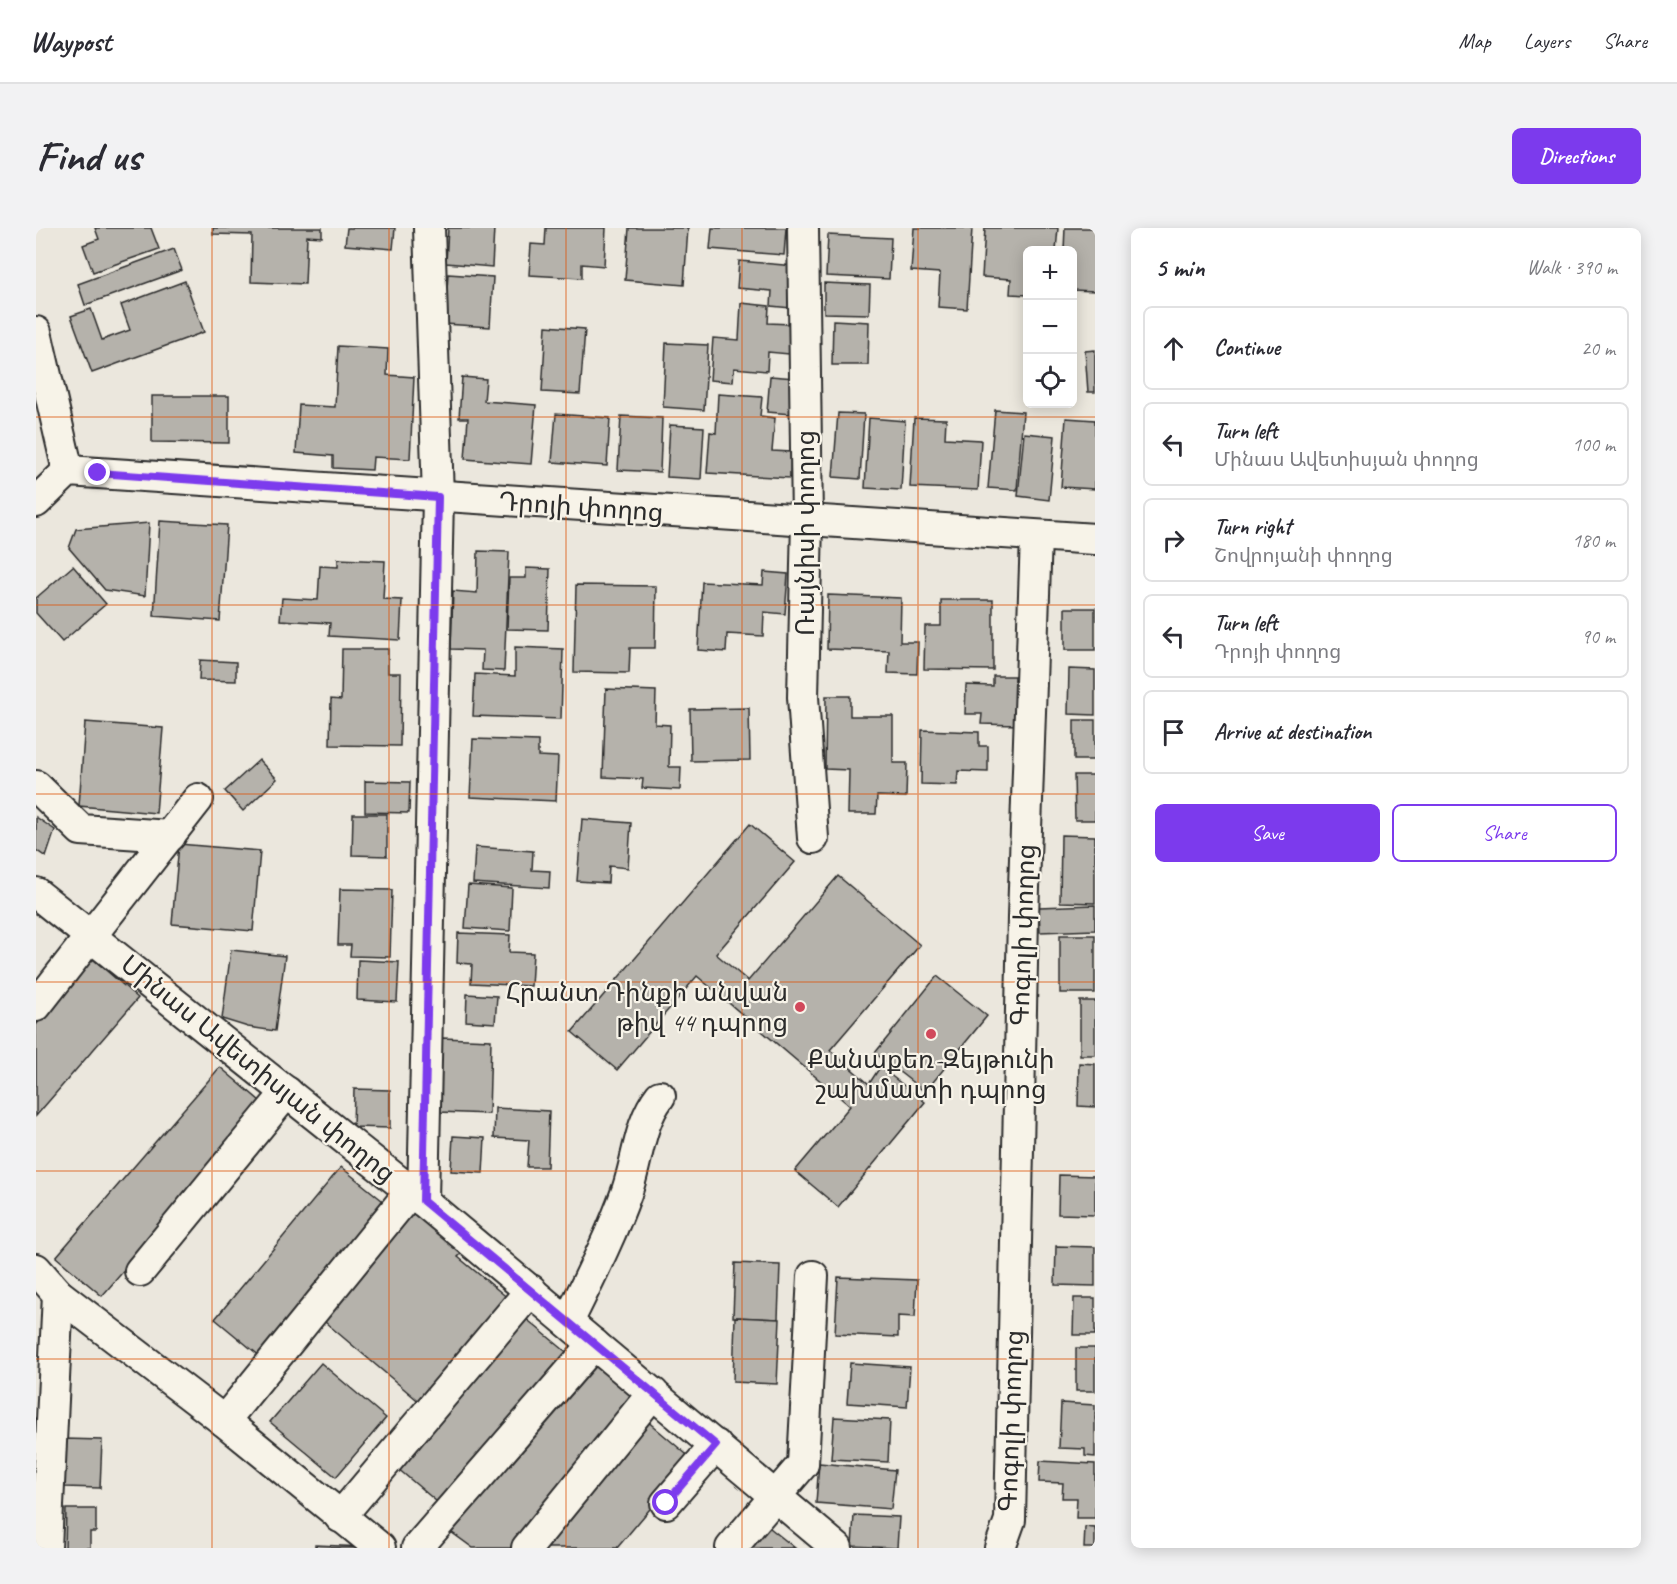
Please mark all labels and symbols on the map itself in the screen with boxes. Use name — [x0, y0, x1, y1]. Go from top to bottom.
street label: Ռայնիսի փողոց — [789, 430, 822, 636]
route end — [84, 459, 110, 485]
street label: Դրոյի փողոց — [497, 485, 665, 529]
street label: Գոգոլի փողոց — [1003, 843, 1043, 1027]
street label: Մինաս Ավետիսյան փողոց — [114, 948, 402, 1190]
place label: Հրանտ Դինքի անվան թիվ 44 դպրոց — [506, 976, 788, 1039]
marker: Հրանտ Դինքի անվան թիվ 44 դպրոց — [793, 1000, 807, 1014]
marker: Քանաքեռ-Զեյթունի շախմատի դպրոց — [924, 1027, 938, 1041]
place label: Քանաքեռ-Զեյթունի շախմատի դպրոց — [808, 1043, 1054, 1106]
street label: Գոգոլի փողոց — [991, 1329, 1031, 1513]
route start — [652, 1489, 678, 1515]

